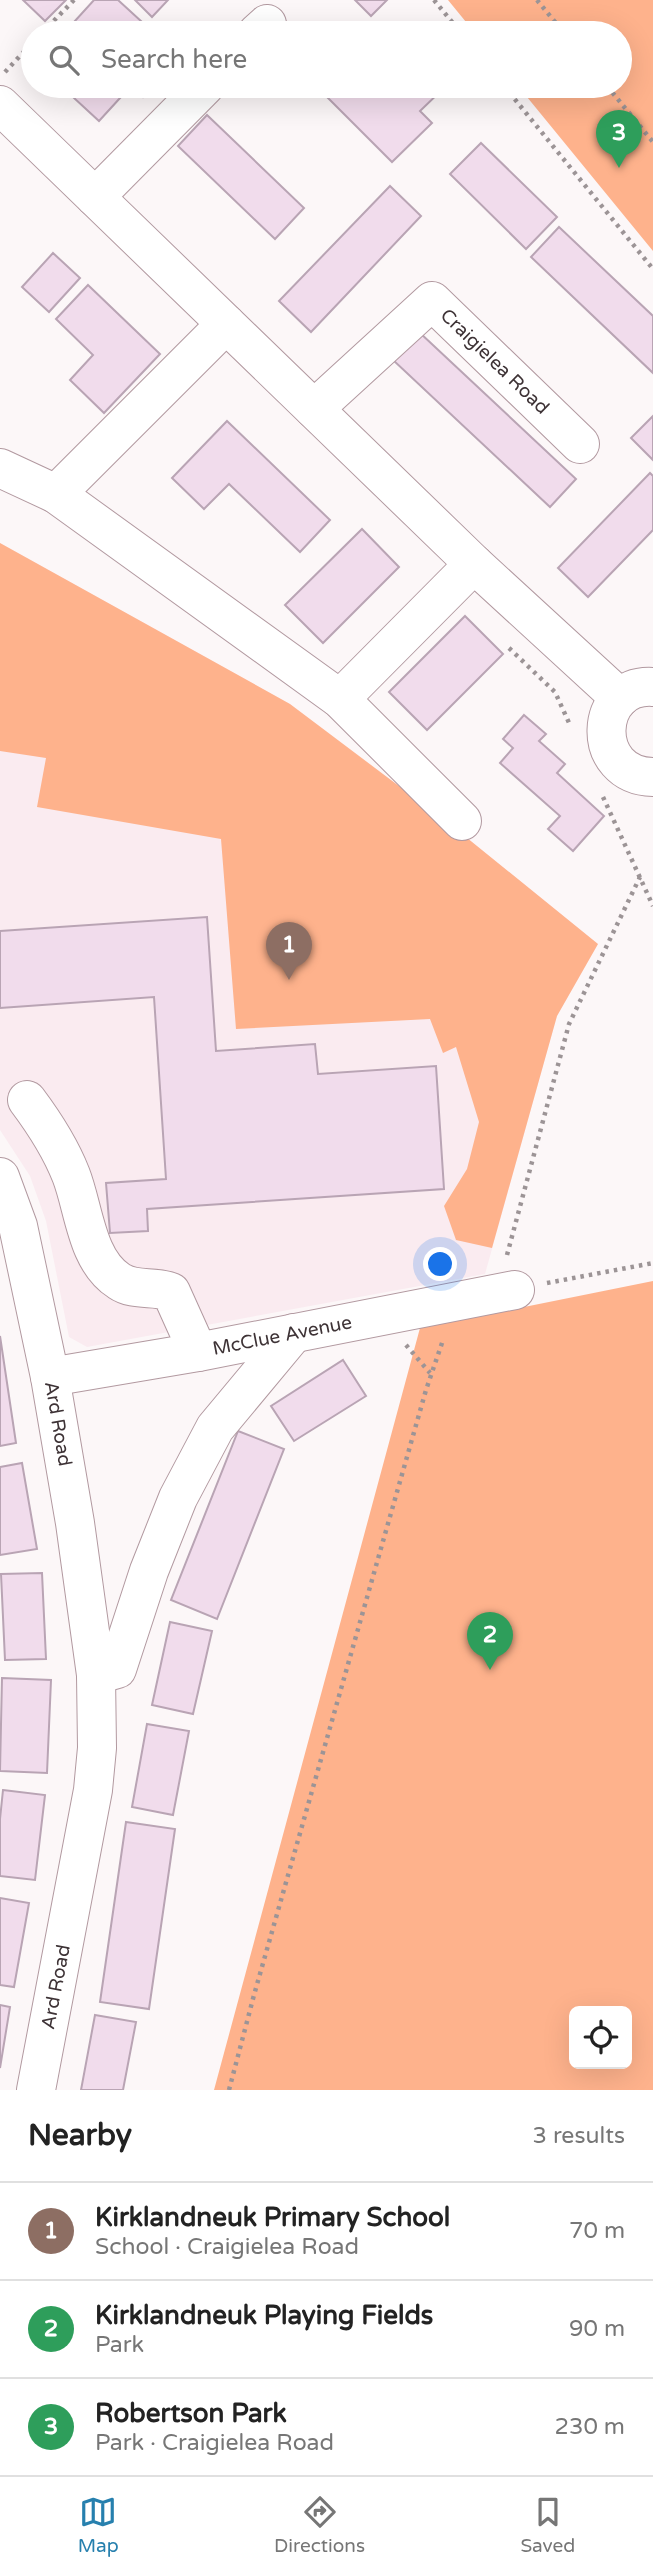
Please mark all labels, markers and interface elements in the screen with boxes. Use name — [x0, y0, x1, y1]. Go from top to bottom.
search box — [21, 21, 632, 98]
icon: search — [45, 41, 83, 79]
text: Search here — [101, 44, 247, 75]
pin: 3 — [596, 110, 642, 168]
street label: Craigielea Road — [436, 304, 553, 419]
pin: 1 — [266, 922, 312, 980]
your location — [423, 1247, 457, 1281]
street label: McClue Avenue — [211, 1311, 354, 1360]
street label: Ard Road — [40, 1380, 76, 1468]
pin: 2 — [467, 1612, 513, 1670]
street label: Ard Road — [37, 1943, 75, 2031]
map controls — [569, 2006, 632, 2069]
button: locate — [569, 2006, 632, 2069]
text: Nearby — [28, 2117, 132, 2154]
text: 3 results — [532, 2122, 625, 2150]
text: Kirklandneuk Primary School — [95, 2202, 450, 2233]
text: 1 — [44, 2217, 58, 2245]
text: 70 m — [569, 2217, 625, 2245]
text: School · Craigielea Road — [95, 2233, 359, 2261]
text: Kirklandneuk Playing Fields — [95, 2300, 433, 2331]
text: 2 — [44, 2315, 58, 2343]
text: 90 m — [569, 2315, 625, 2343]
text: Park — [95, 2331, 144, 2359]
text: Robertson Park — [95, 2398, 287, 2429]
text: 3 — [44, 2413, 58, 2441]
text: 230 m — [555, 2413, 625, 2441]
text: Park · Craigielea Road — [95, 2429, 334, 2457]
tab: Map — [78, 2493, 119, 2557]
tab: Directions — [274, 2493, 365, 2557]
tab: Saved — [520, 2493, 575, 2557]

